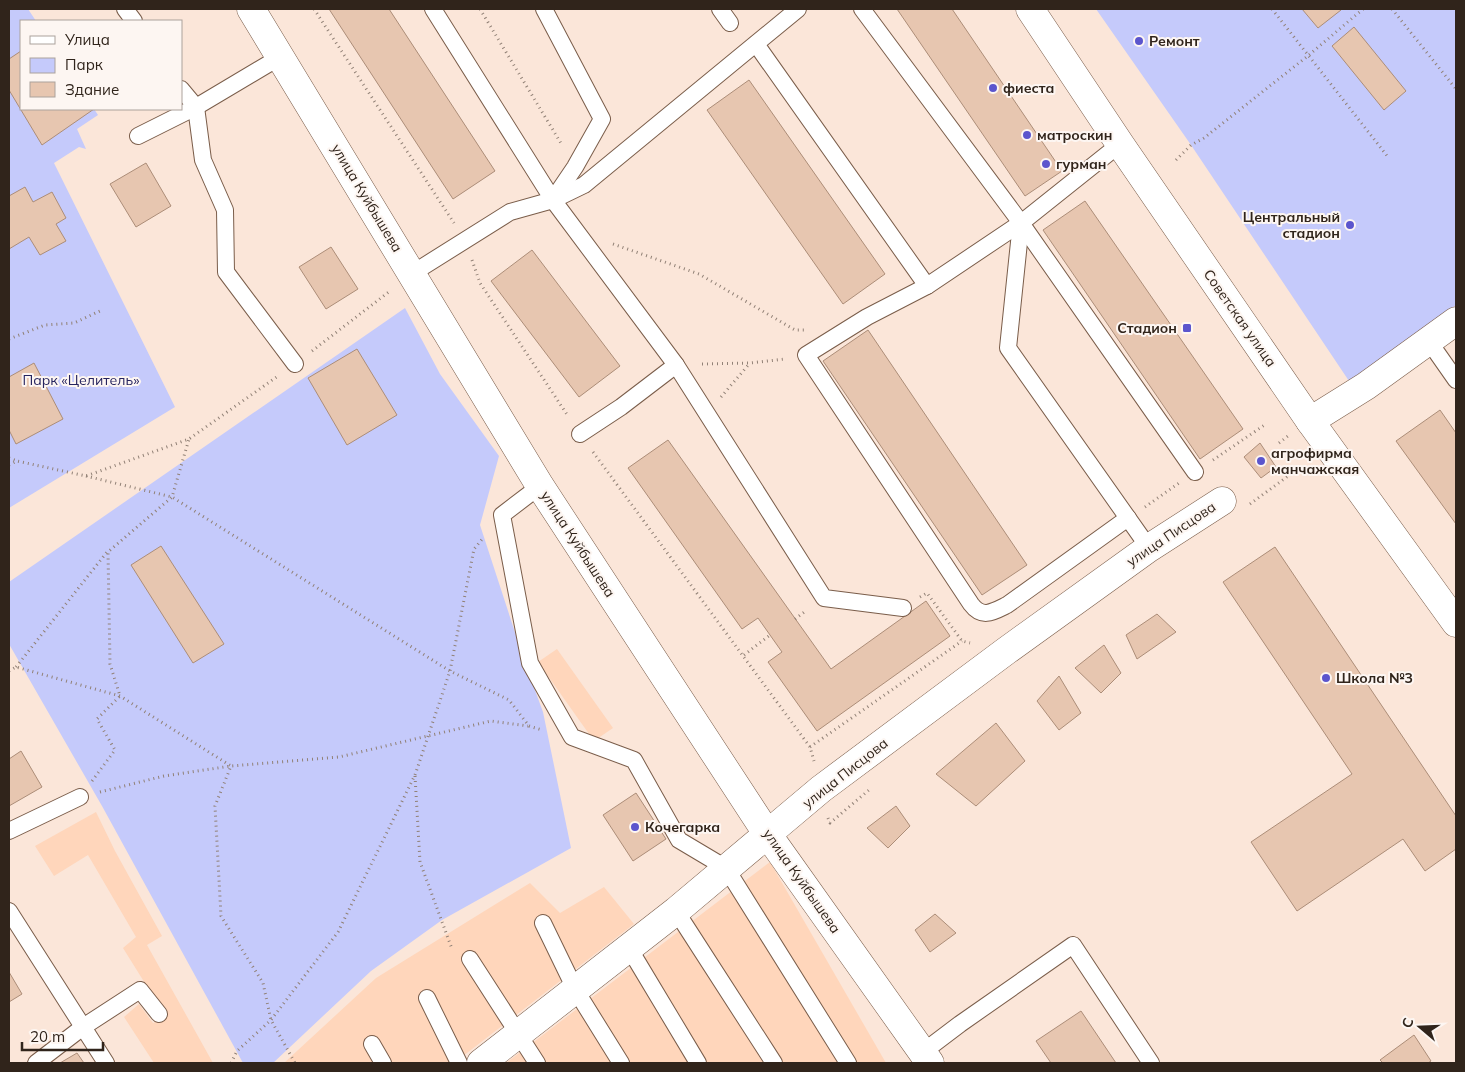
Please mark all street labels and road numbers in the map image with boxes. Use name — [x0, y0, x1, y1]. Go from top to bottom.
street label: улица Куйбышева — [328, 141, 406, 255]
street label: Советская улица — [1200, 266, 1280, 370]
street label: улица Куйбышева — [537, 487, 619, 601]
street label: улица Писцова — [1123, 498, 1219, 570]
street label: улица Писцова — [799, 734, 891, 812]
street label: улица Куйбышева — [759, 825, 845, 937]

